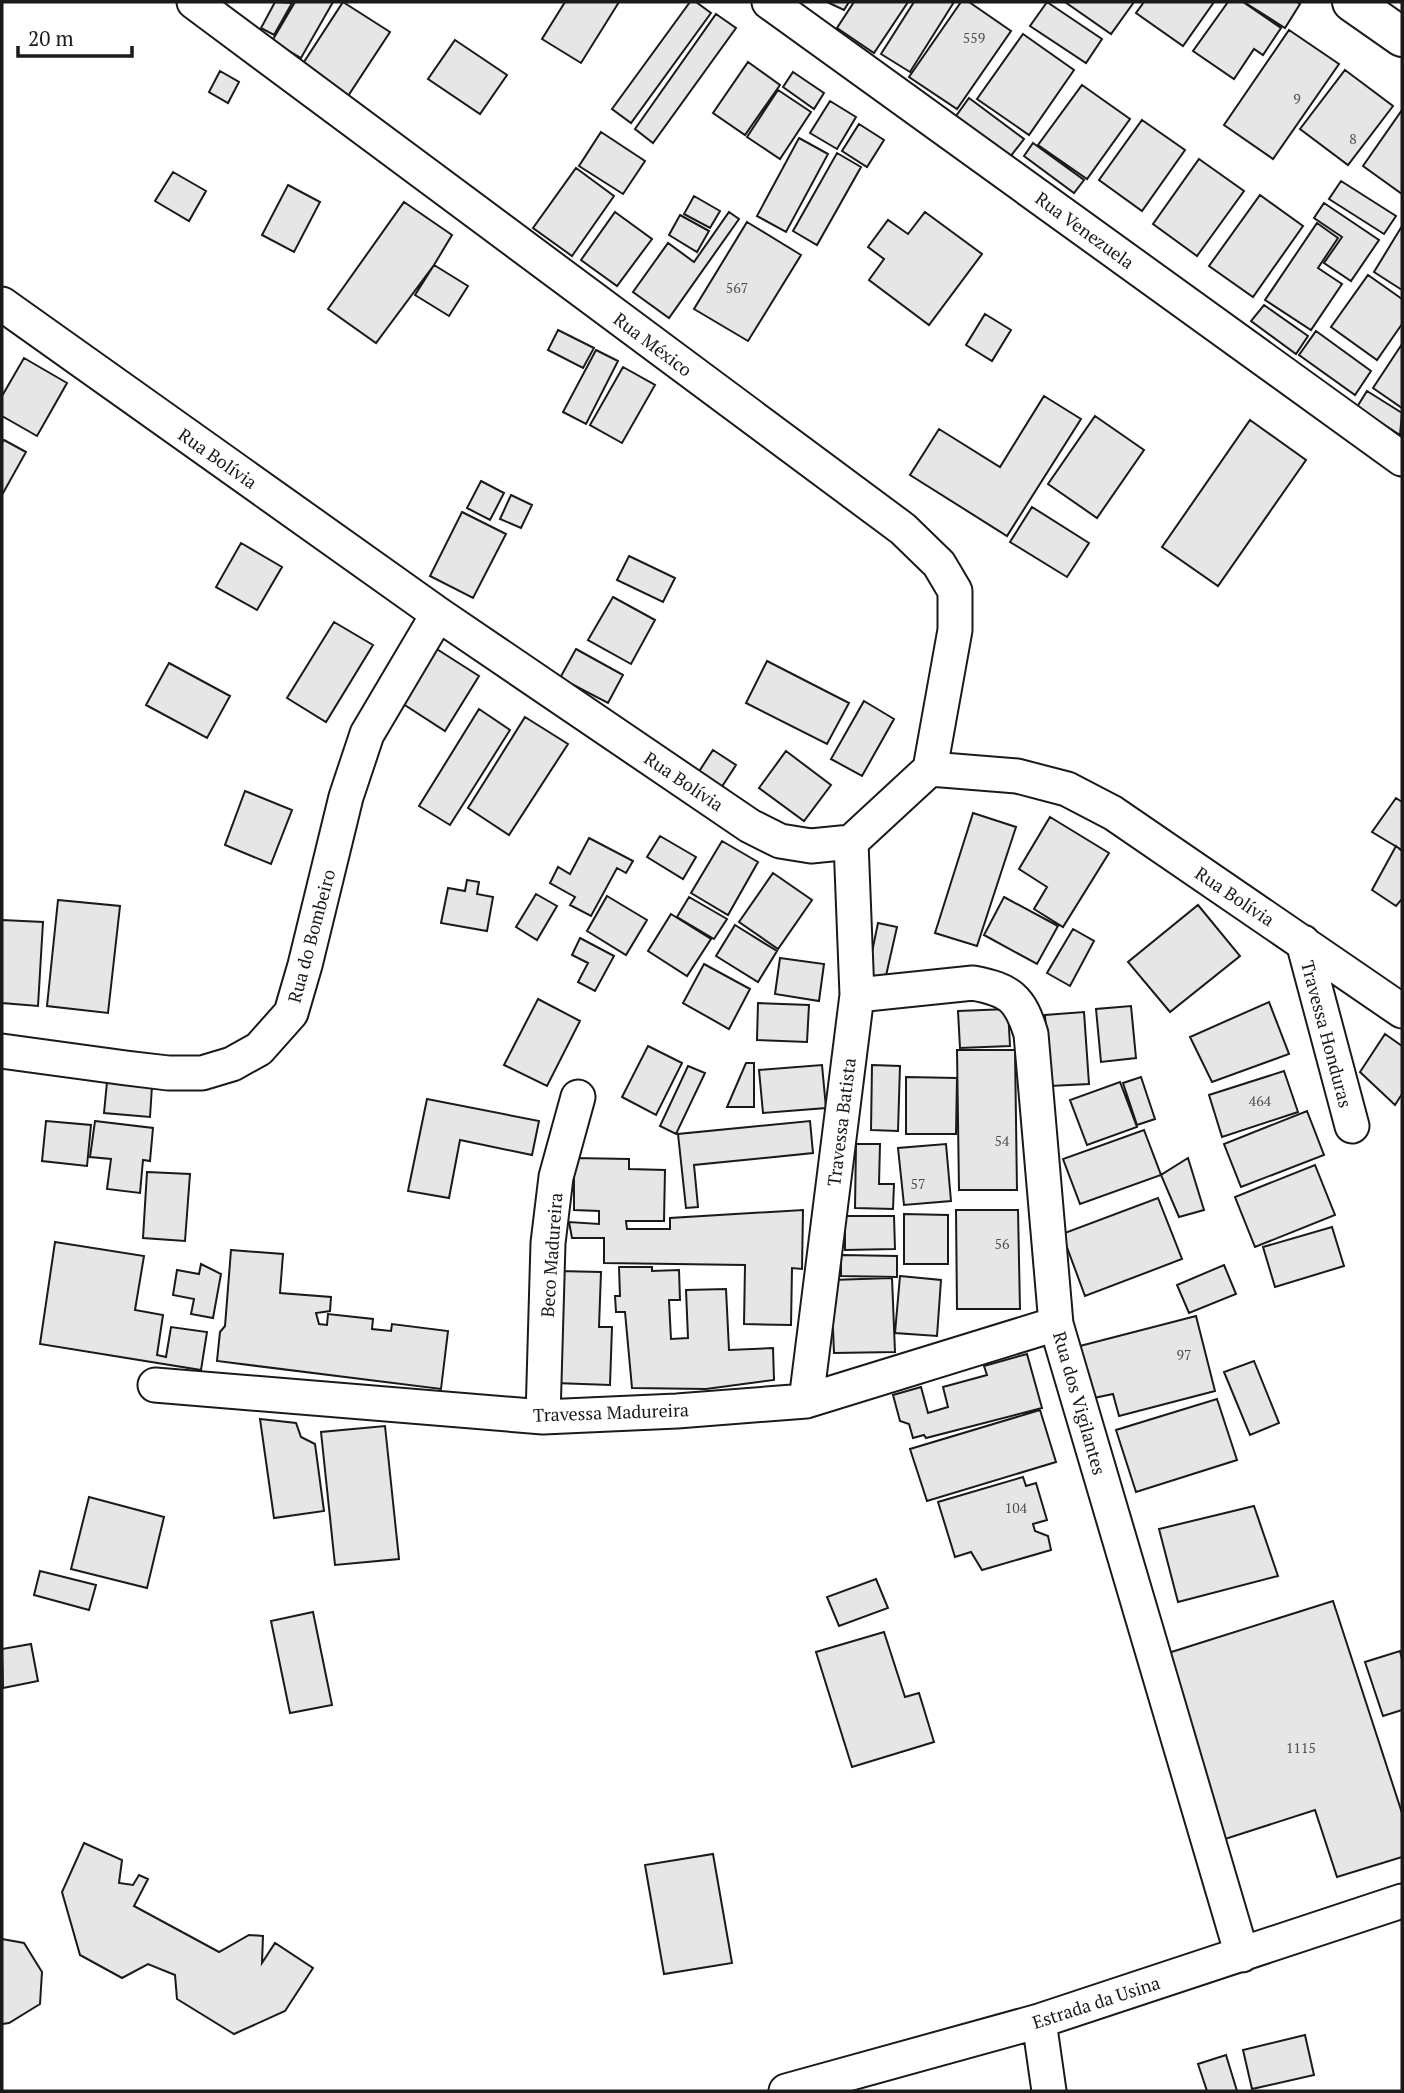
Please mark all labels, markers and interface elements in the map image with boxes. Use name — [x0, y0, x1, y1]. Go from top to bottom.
scale bar — [18, 14, 131, 58]
text: 20 m — [28, 24, 74, 52]
house number: 559 — [963, 28, 985, 47]
house number: 9 — [1293, 89, 1301, 108]
house number: 8 — [1349, 129, 1357, 148]
street label: Rua Venezuela — [1031, 186, 1139, 274]
house number: 567 — [726, 278, 748, 297]
street label: Rua México — [609, 307, 697, 381]
street label: Rua Bolívia — [174, 422, 262, 494]
street label: Rua Bolívia — [640, 746, 728, 816]
street label: Rua Bolívia — [1191, 861, 1279, 931]
street label: Rua do Bombeiro — [282, 867, 340, 1005]
street label: Travessa Honduras — [1296, 958, 1358, 1110]
street label: Travessa Batista — [821, 1056, 861, 1188]
house number: 464 — [1249, 1091, 1272, 1110]
house number: 54 — [995, 1131, 1010, 1150]
house number: 57 — [911, 1174, 925, 1193]
street label: Beco Madureira — [535, 1192, 567, 1318]
house number: 56 — [995, 1234, 1010, 1253]
street label: Rua dos Vigilantes — [1048, 1328, 1112, 1478]
house number: 97 — [1177, 1345, 1191, 1364]
street label: Travessa Madureira — [533, 1397, 689, 1427]
house number: 104 — [1005, 1498, 1028, 1517]
house number: 1115 — [1286, 1738, 1316, 1757]
street label: Estrada da Usina — [1029, 1970, 1163, 2034]

